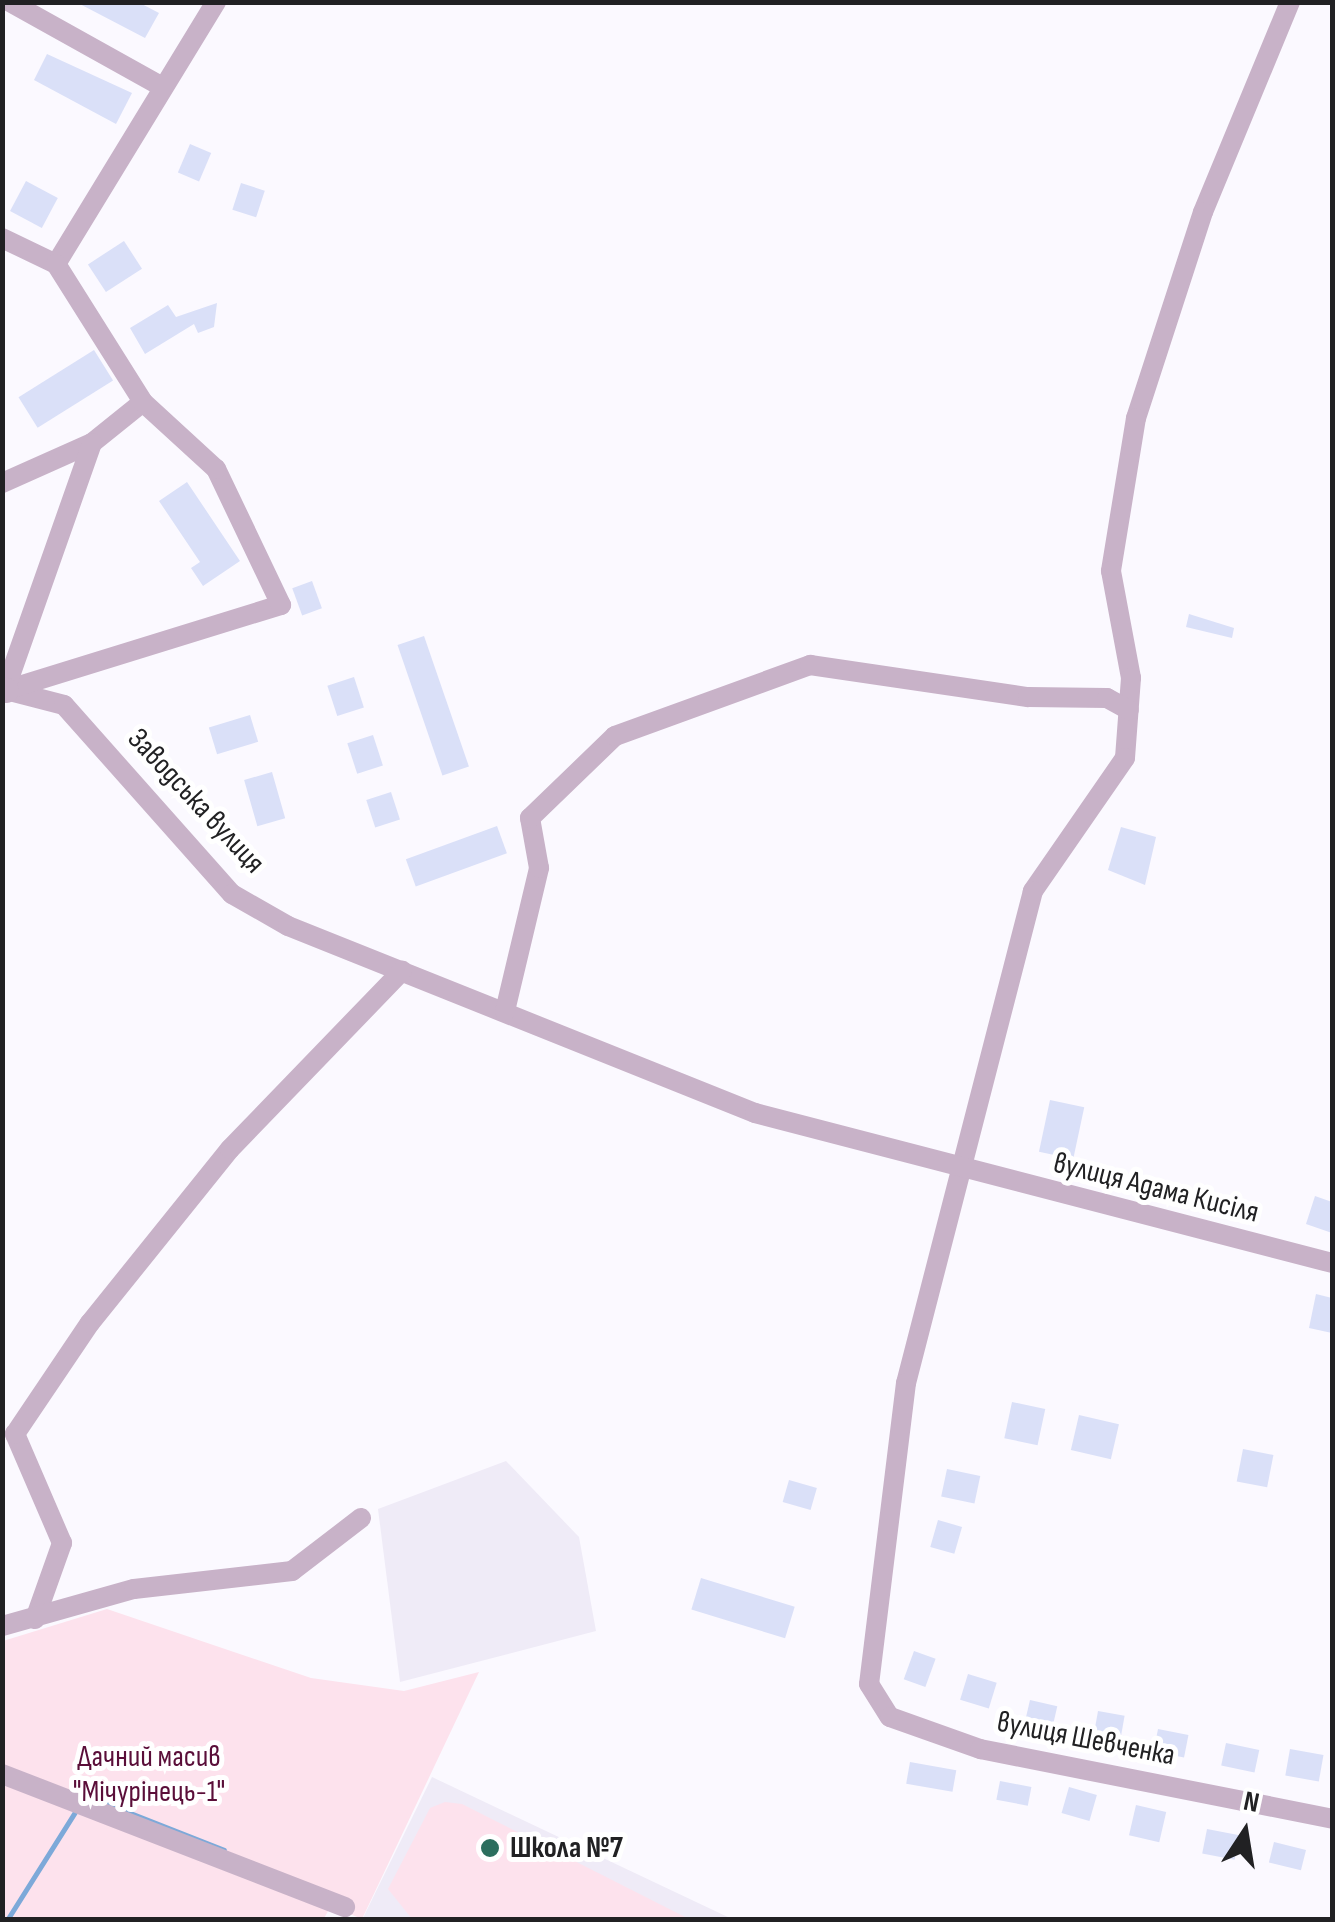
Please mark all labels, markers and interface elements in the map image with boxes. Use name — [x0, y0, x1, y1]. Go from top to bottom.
street label: Заводська вулиця — [120, 721, 272, 881]
street label: вулиця Адама Кисіля — [1050, 1145, 1262, 1231]
street label: вулиця Шевченка — [994, 1704, 1178, 1774]
park label: Дачний масив "Мічурінець-1" — [73, 1739, 225, 1810]
north arrow — [1195, 1782, 1295, 1882]
text: N — [1241, 1784, 1262, 1820]
place label: Школа №7 — [510, 1830, 623, 1866]
marker: Школа №7 — [479, 1837, 501, 1859]

